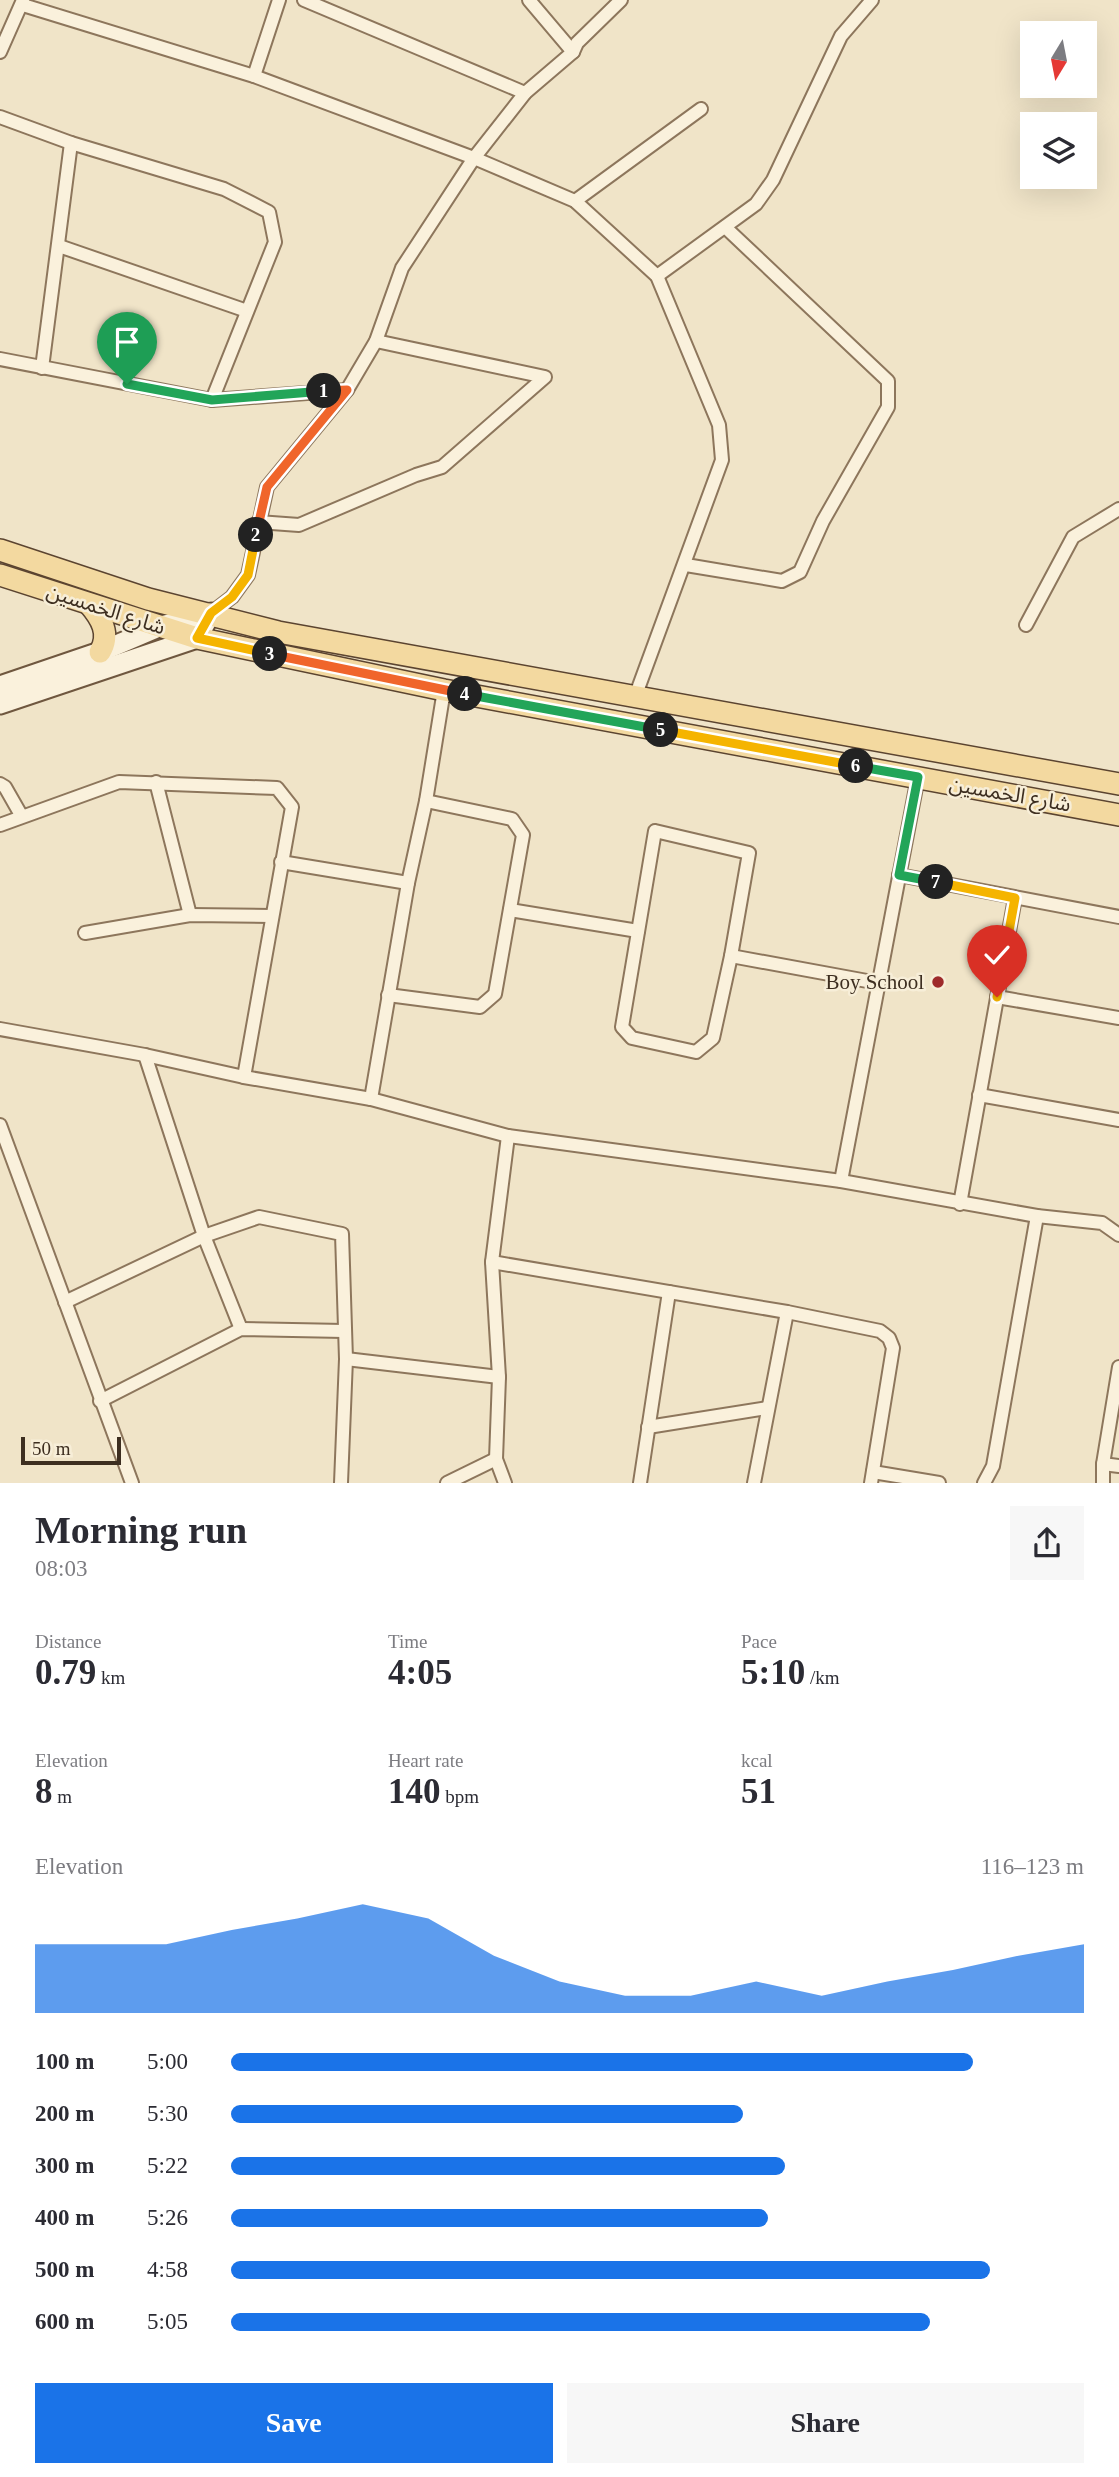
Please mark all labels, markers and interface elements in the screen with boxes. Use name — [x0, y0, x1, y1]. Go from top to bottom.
north arrow — [1020, 21, 1097, 98]
map controls — [1020, 21, 1097, 189]
button: layers — [1020, 112, 1097, 189]
pin — [97, 312, 157, 384]
icon: arrive — [108, 323, 146, 361]
pin: 1 — [306, 374, 342, 408]
text: 1 — [319, 380, 328, 401]
pin: 2 — [238, 518, 274, 552]
text: 2 — [251, 524, 260, 545]
street label: شارع الخمسين — [43, 579, 168, 642]
pin: 3 — [252, 636, 288, 672]
text: 3 — [265, 643, 274, 664]
pin: 4 — [448, 676, 482, 712]
text: 4 — [460, 683, 469, 704]
pin: 5 — [644, 712, 678, 748]
text: 5 — [656, 719, 665, 740]
pin: 6 — [838, 748, 874, 784]
text: 6 — [851, 755, 860, 776]
street label: شارع الخمسين — [947, 771, 1073, 819]
pin: 7 — [918, 864, 954, 900]
text: 7 — [931, 871, 940, 892]
pin — [967, 925, 1027, 997]
icon: check — [978, 936, 1016, 974]
place label: Boy School — [825, 970, 924, 994]
marker: Boy School — [930, 974, 946, 990]
scale bar — [21, 1434, 121, 1466]
text: 50 m — [32, 1438, 71, 1459]
button: share — [1010, 1506, 1084, 1580]
text: Morning run — [35, 1509, 247, 1551]
text: 08:03 — [35, 1556, 87, 1581]
text: Distance — [35, 1631, 101, 1652]
text: Time — [388, 1631, 427, 1652]
text: Pace — [741, 1631, 777, 1652]
text: 0.79 — [35, 1653, 96, 1692]
text: 4:05 — [388, 1653, 452, 1692]
text: 5:10 — [741, 1653, 805, 1692]
text: km — [96, 1667, 125, 1688]
text: /km — [805, 1667, 839, 1688]
text: Elevation — [35, 1750, 108, 1771]
text: Heart rate — [388, 1750, 463, 1771]
text: kcal — [741, 1750, 773, 1771]
text: 8 — [35, 1772, 53, 1811]
text: 140 — [388, 1772, 441, 1811]
text: 51 — [741, 1772, 776, 1811]
text: m — [53, 1786, 72, 1807]
text: bpm — [441, 1786, 479, 1807]
text: Elevation — [35, 1854, 123, 1879]
text: 116–123 m — [981, 1854, 1084, 1879]
text: 100 m — [35, 2049, 94, 2074]
text: 5:00 — [147, 2049, 188, 2074]
text: 200 m — [35, 2101, 94, 2126]
text: 5:30 — [147, 2101, 188, 2126]
text: 300 m — [35, 2153, 94, 2178]
text: 5:22 — [147, 2153, 188, 2178]
text: 400 m — [35, 2205, 94, 2230]
text: 5:26 — [147, 2205, 188, 2230]
text: 500 m — [35, 2257, 94, 2282]
text: 4:58 — [147, 2257, 188, 2282]
text: 600 m — [35, 2309, 94, 2334]
text: 5:05 — [147, 2309, 188, 2334]
button: Save — [35, 2383, 553, 2463]
button: Share — [567, 2383, 1084, 2463]

